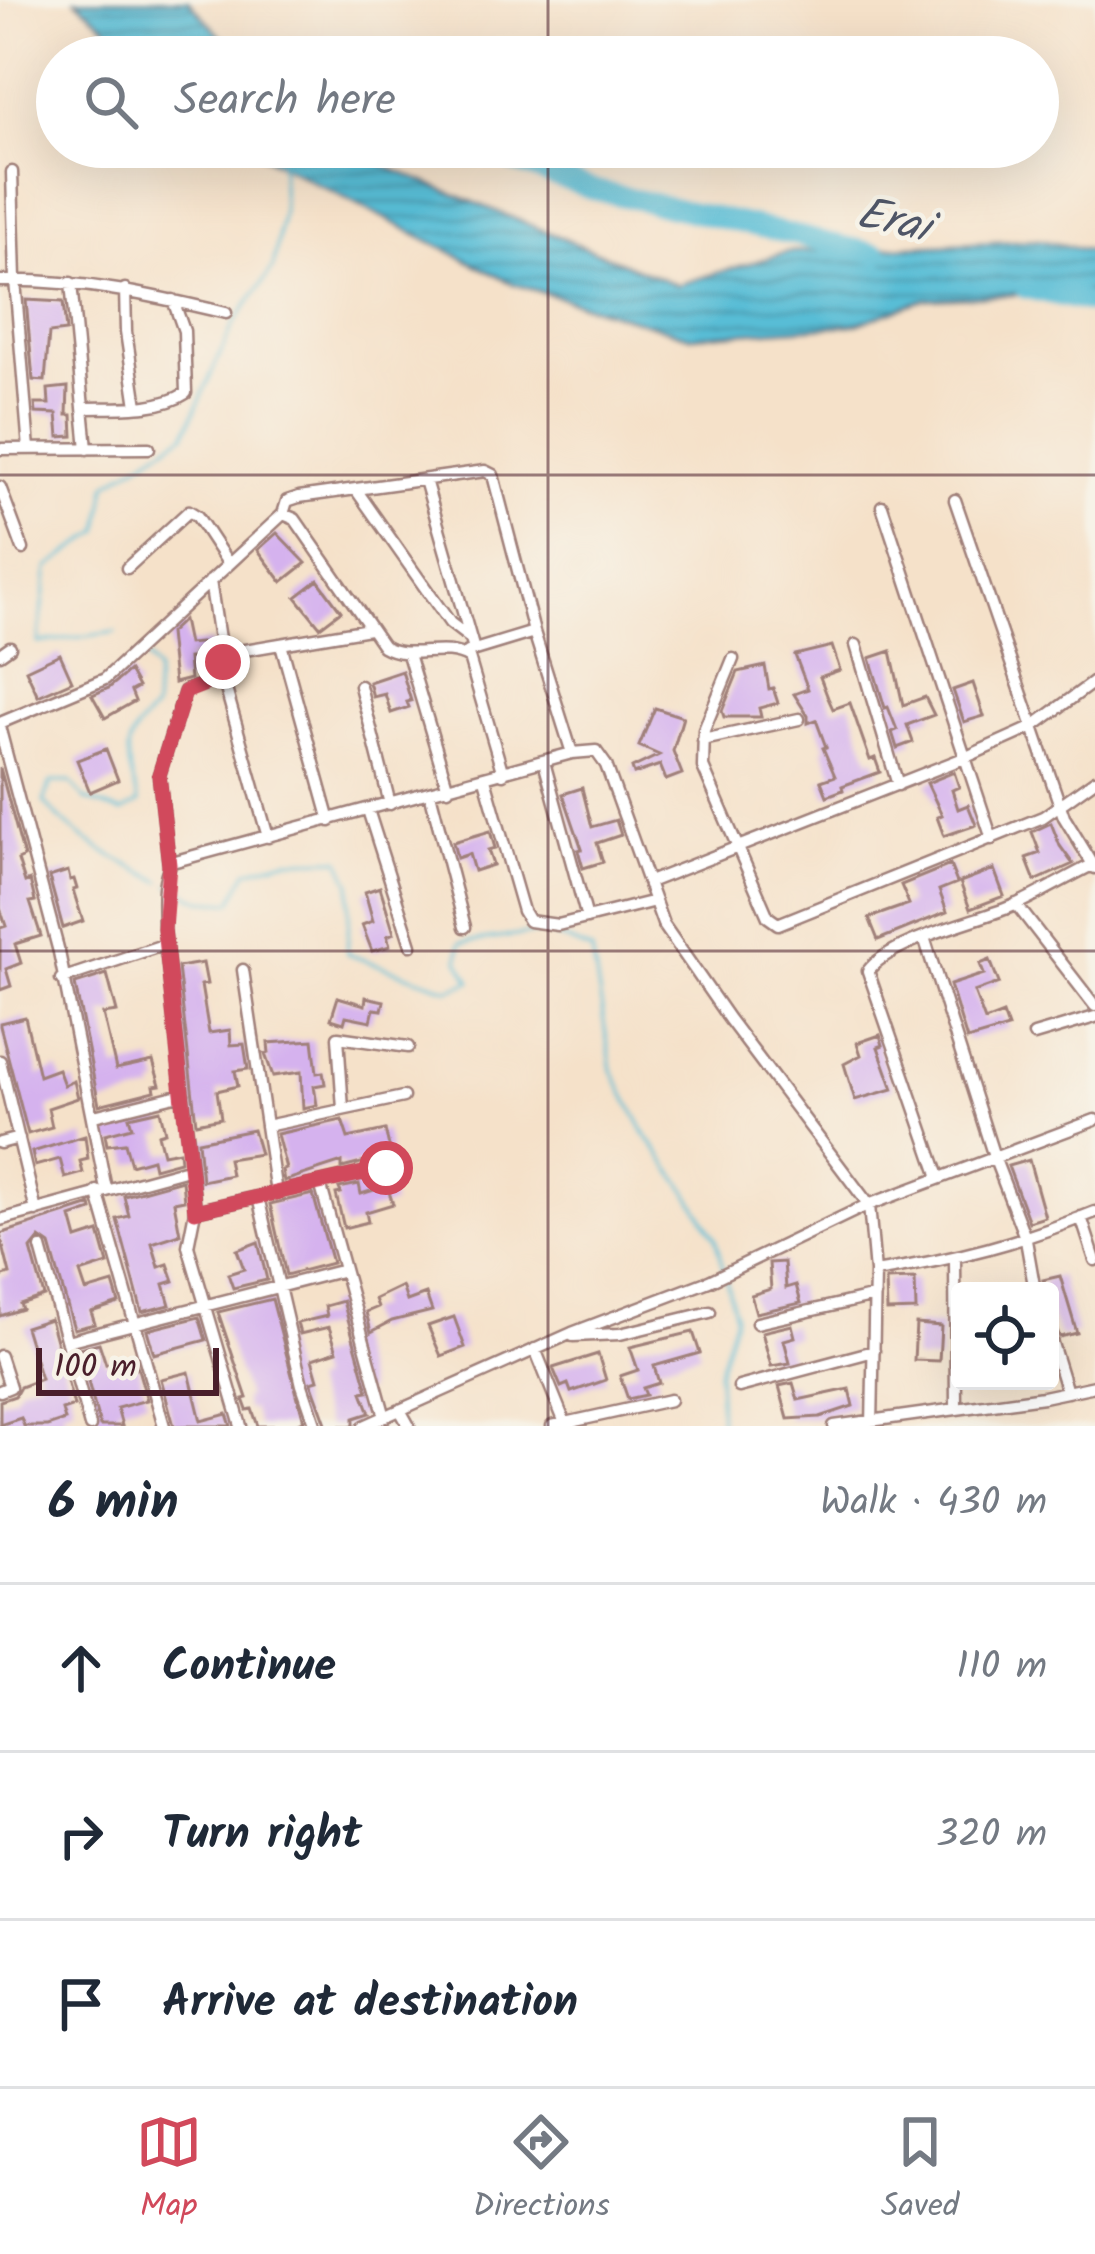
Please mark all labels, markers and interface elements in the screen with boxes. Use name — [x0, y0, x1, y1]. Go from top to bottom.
search box — [36, 36, 1059, 168]
text: Search here — [174, 66, 396, 138]
icon: search — [78, 69, 144, 135]
water label: Erai — [849, 179, 946, 267]
route end — [196, 635, 250, 689]
route start — [359, 1141, 413, 1195]
map controls — [951, 1282, 1059, 1390]
button: locate — [951, 1282, 1059, 1390]
scale bar — [36, 1342, 219, 1395]
text: 100 m — [54, 1342, 137, 1395]
text: 6 min — [48, 1464, 179, 1545]
text: Walk · 430 m — [820, 1473, 1047, 1535]
text: Continue — [162, 1632, 336, 1704]
icon: ahead — [48, 1635, 114, 1701]
text: 110 m — [956, 1637, 1047, 1699]
text: Turn right — [162, 1800, 362, 1872]
icon: right — [48, 1803, 114, 1869]
text: 320 m — [936, 1805, 1047, 1867]
text: Arrive at destination — [162, 1968, 578, 2040]
icon: arrive — [48, 1971, 114, 2037]
tab: Map — [136, 2109, 202, 2234]
tab: Directions — [473, 2109, 610, 2234]
tab: Saved — [881, 2109, 959, 2234]

